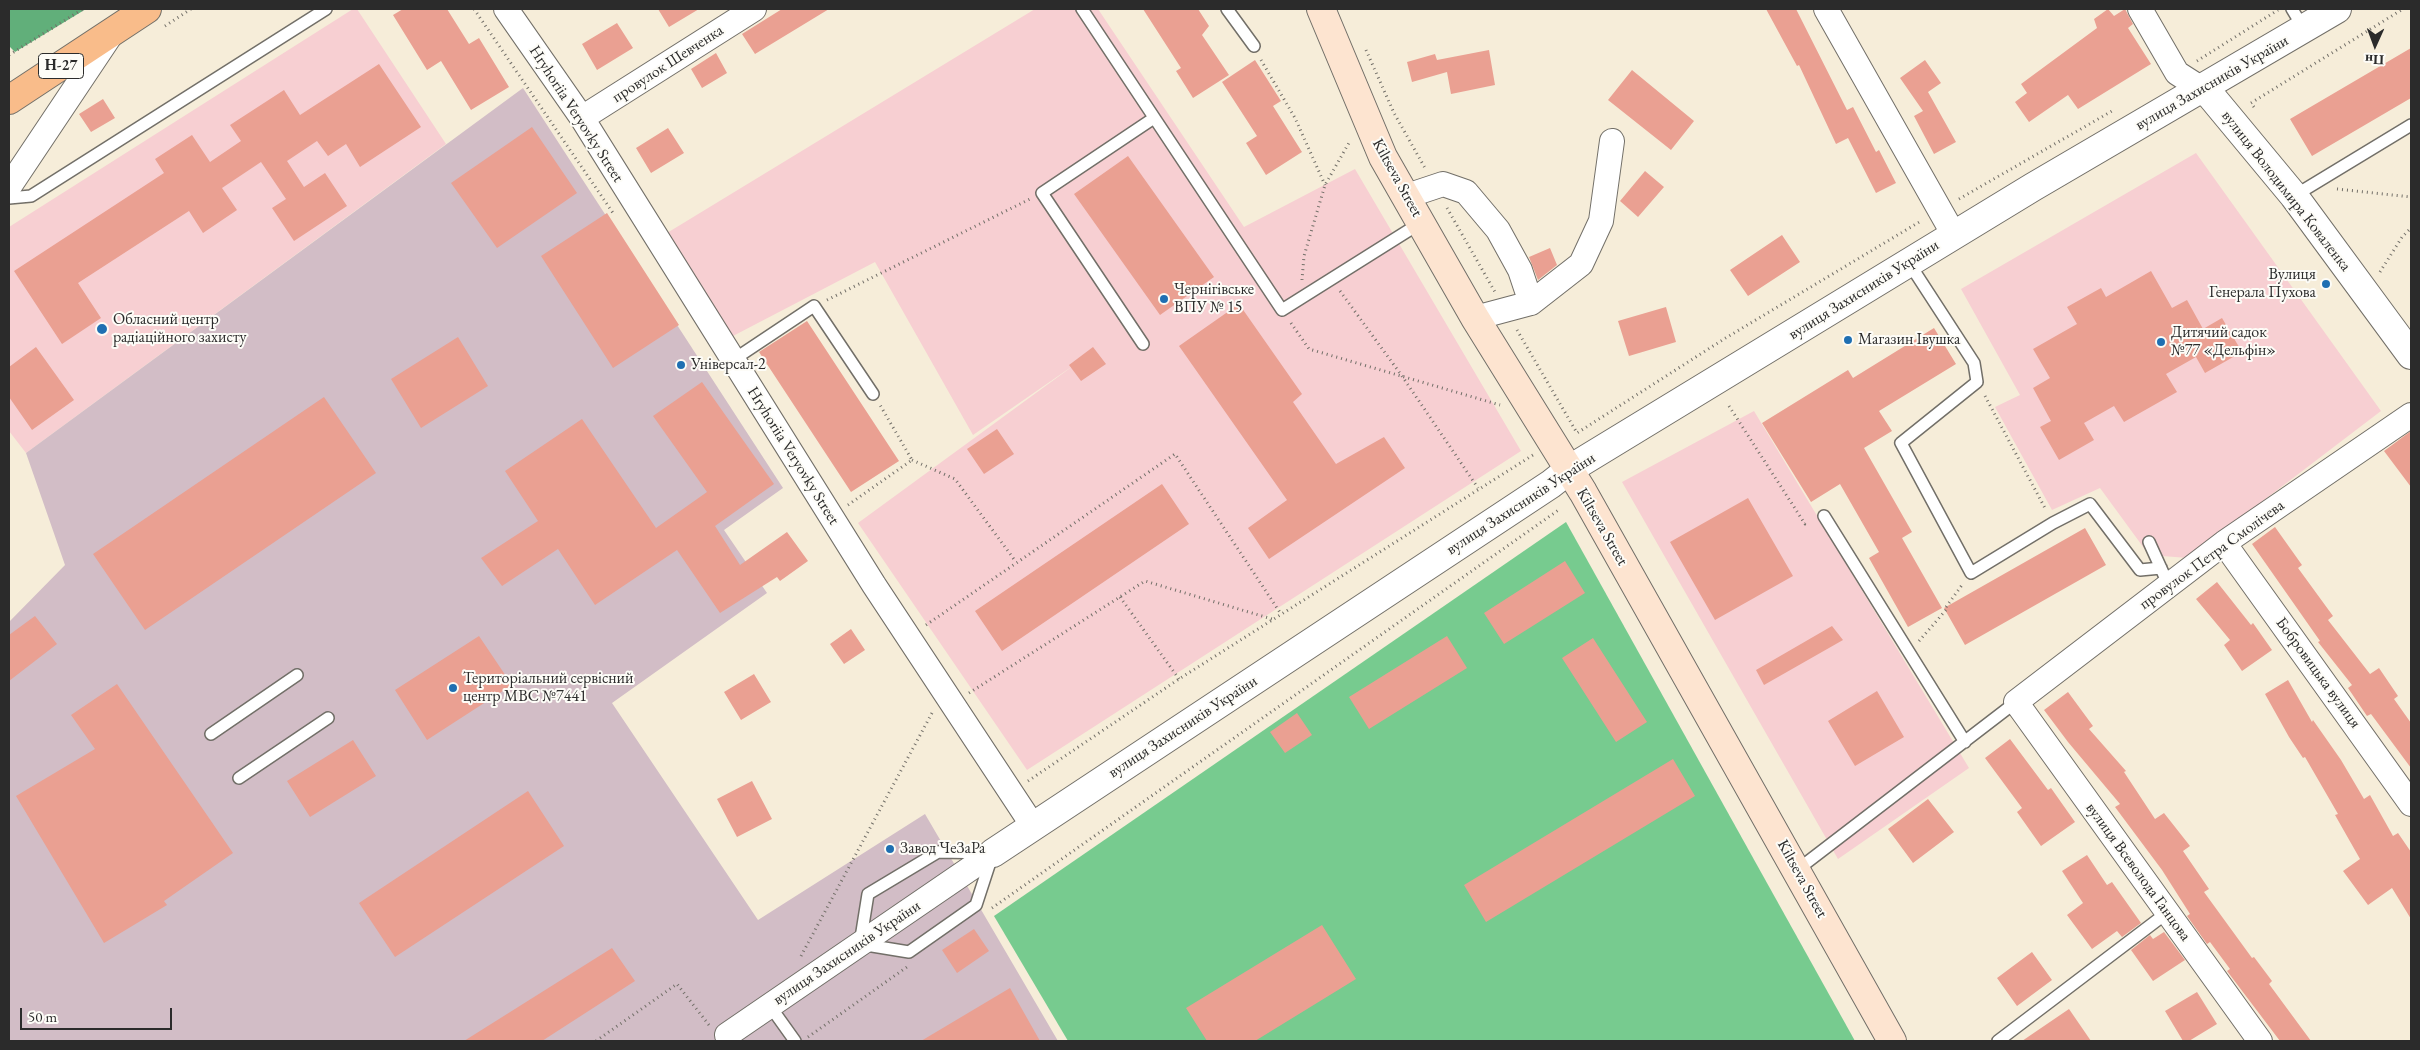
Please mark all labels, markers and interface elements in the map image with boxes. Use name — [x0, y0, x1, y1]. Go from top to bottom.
north arrow — [2350, 20, 2400, 70]
street label: провулок Шевченка — [609, 21, 727, 107]
street label: вулиця Захисників України — [2132, 31, 2292, 135]
street label: Hryhoriia Veryovky Street — [525, 42, 627, 186]
text: Пн — [2365, 51, 2384, 69]
road number: Н-27 — [38, 54, 84, 78]
street label: вулиця Володимира Коваленка — [2217, 107, 2355, 275]
street label: Kiltseva Street — [1368, 135, 1426, 221]
street label: вулиця Захисників України — [1785, 236, 1943, 344]
place label: Вулиця Генерала Пухова — [2209, 265, 2316, 303]
marker: Вулиця Генерала Пухова — [2320, 278, 2332, 290]
place label: Чернігівське ВПУ № 15 — [1174, 280, 1254, 318]
marker: Чернігівське ВПУ № 15 — [1158, 293, 1170, 305]
place label: Обласний центр радіаційного захисту — [113, 310, 246, 348]
marker: Обласний центр радіаційного захисту — [95, 322, 109, 336]
place label: Дитячий садок №77 «Дельфін» — [2171, 323, 2276, 361]
place label: Магазин Івушка — [1858, 330, 1960, 350]
marker: Магазин Івушка — [1842, 334, 1854, 346]
marker: Дитячий садок №77 «Дельфін» — [2155, 336, 2167, 348]
place label: Універсал-2 — [691, 355, 766, 375]
marker: Універсал-2 — [675, 359, 687, 371]
street label: Hryhoriia Veryovky Street — [743, 383, 843, 529]
street label: вулиця Захисників України — [1443, 449, 1599, 559]
street label: Kiltseva Street — [1572, 485, 1632, 569]
street label: провулок Петра Смолічева — [2136, 496, 2288, 614]
street label: Бобровицька вулиця — [2271, 614, 2365, 732]
place label: Територіальний сервісний центр МВС №7441 — [463, 669, 633, 707]
street label: вулиця Захисників України — [1105, 672, 1261, 782]
marker: Територіальний сервісний центр МВС №7441 — [447, 682, 459, 694]
street label: вулиця Всеволода Ганцова — [2081, 799, 2195, 945]
street label: Kiltseva Street — [1773, 836, 1831, 922]
place label: Завод ЧеЗаРа — [900, 839, 985, 859]
marker: Завод ЧеЗаРа — [884, 843, 896, 855]
street label: вулиця Захисників України — [770, 896, 924, 1010]
scale bar — [22, 998, 175, 1030]
text: 50 m — [28, 1007, 57, 1026]

